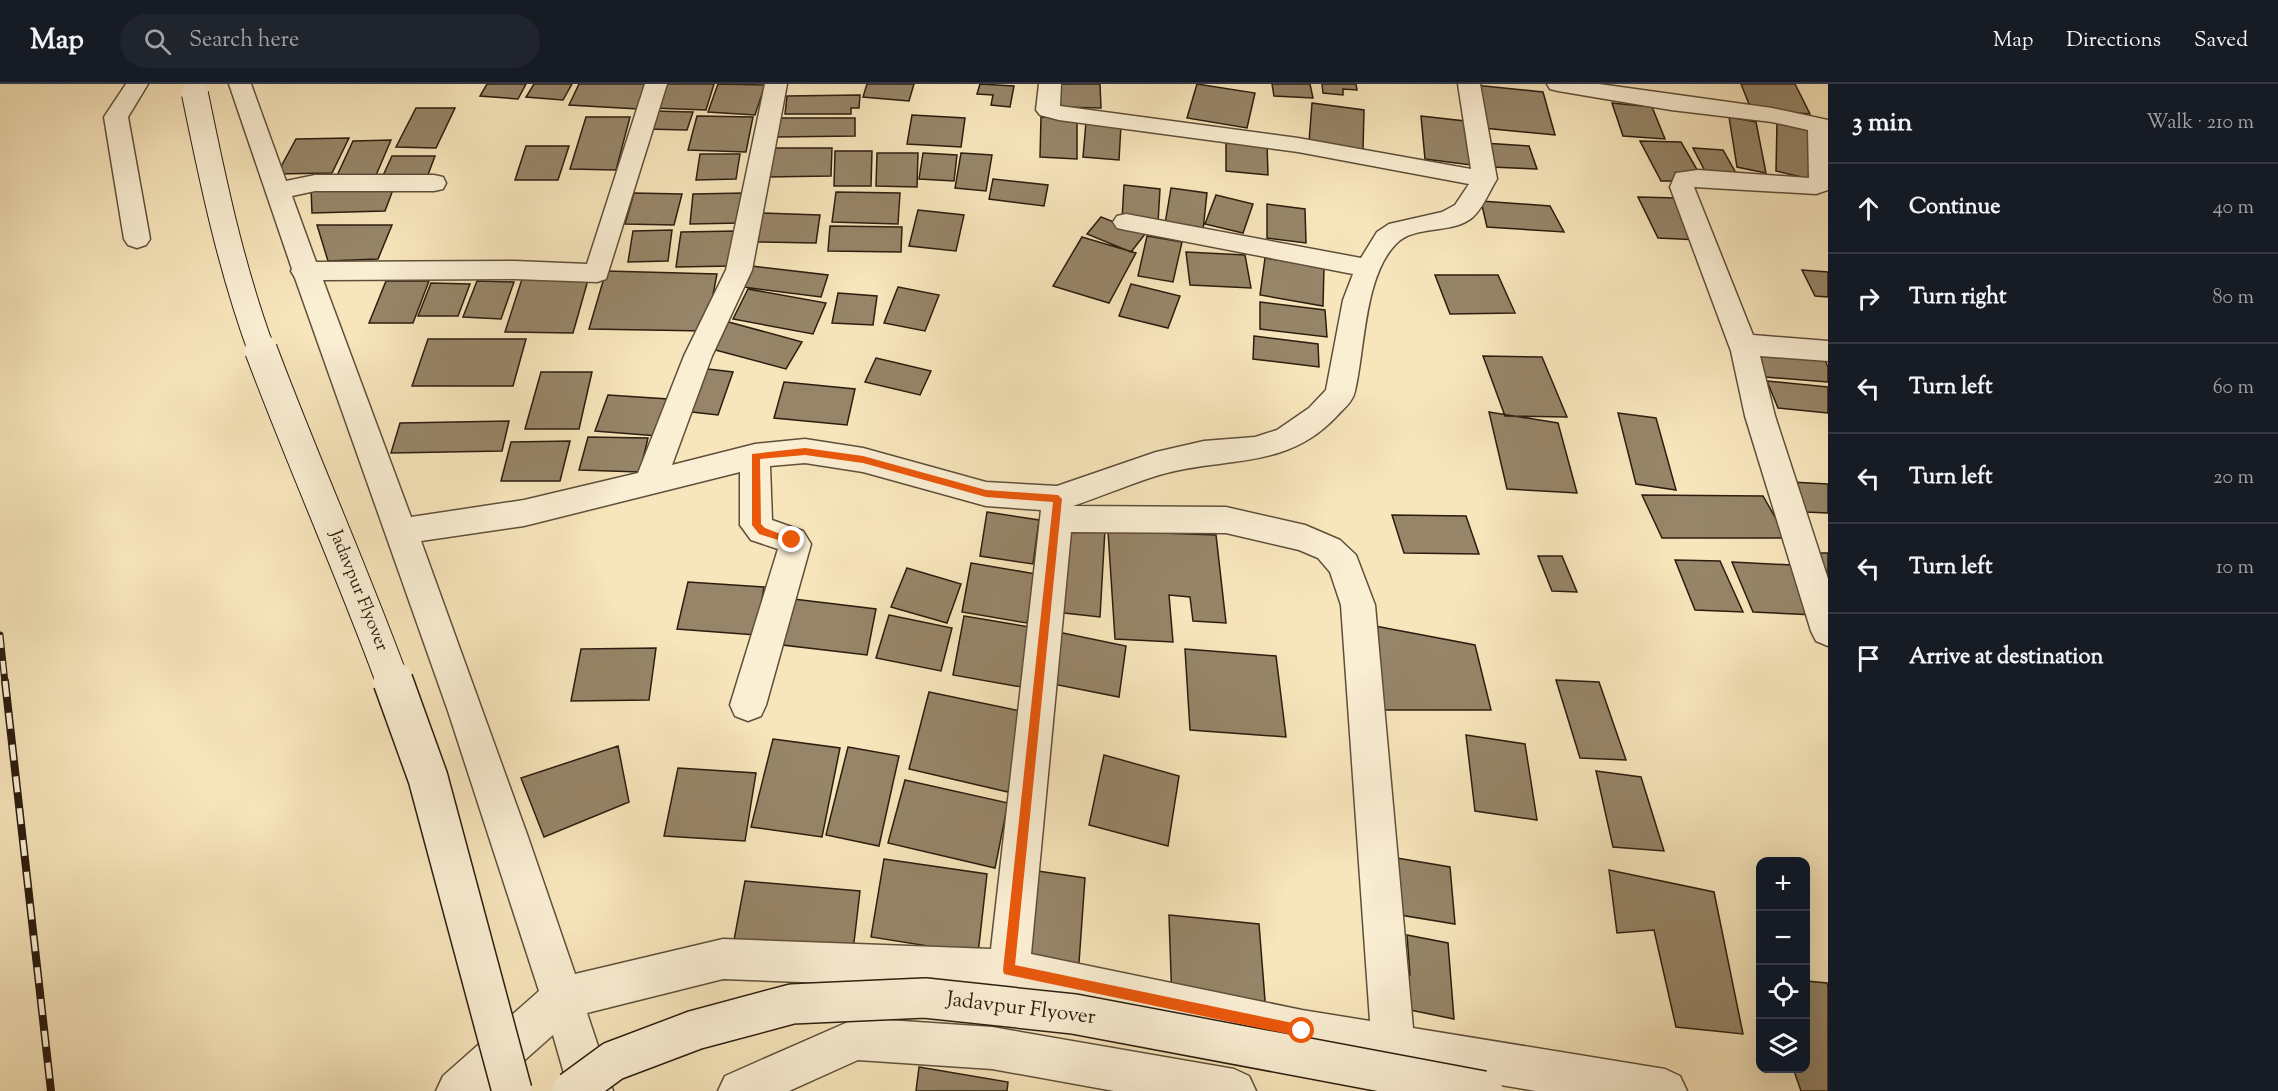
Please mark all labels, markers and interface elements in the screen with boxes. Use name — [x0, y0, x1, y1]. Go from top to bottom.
search box — [120, 14, 540, 68]
text: Map — [30, 21, 84, 61]
icon: search — [141, 25, 174, 58]
text: Search here — [189, 25, 299, 57]
text: Map — [1993, 26, 2033, 56]
text: Directions — [2066, 26, 2161, 56]
text: Saved — [2194, 26, 2248, 56]
text: 3 min — [1852, 105, 1912, 142]
text: Walk · 210 m — [2146, 109, 2254, 138]
icon: ahead — [1852, 192, 1885, 225]
text: Continue — [1909, 192, 2000, 224]
text: 40 m — [2213, 194, 2254, 223]
icon: right — [1852, 282, 1885, 315]
text: Turn right — [1909, 282, 2006, 314]
text: 80 m — [2213, 284, 2254, 313]
icon: left — [1852, 372, 1885, 405]
text: Turn left — [1909, 372, 1992, 404]
text: 60 m — [2213, 374, 2254, 403]
icon: left — [1852, 462, 1885, 495]
text: Turn left — [1909, 462, 1992, 494]
text: 20 m — [2213, 464, 2254, 493]
street label: Jadavpur Flyover — [321, 526, 394, 656]
route end — [778, 526, 804, 552]
icon: left — [1852, 552, 1885, 585]
text: Turn left — [1909, 552, 1992, 584]
text: 10 m — [2216, 554, 2254, 583]
icon: arrive — [1852, 642, 1885, 675]
text: Arrive at destination — [1909, 642, 2104, 674]
map controls — [1756, 857, 1810, 1073]
button: + — [1756, 857, 1810, 911]
button: − — [1756, 911, 1810, 965]
button: locate — [1756, 965, 1810, 1019]
street label: Jadavpur Flyover — [944, 985, 1097, 1033]
route start — [1288, 1017, 1314, 1043]
button: layers — [1756, 1019, 1810, 1073]

